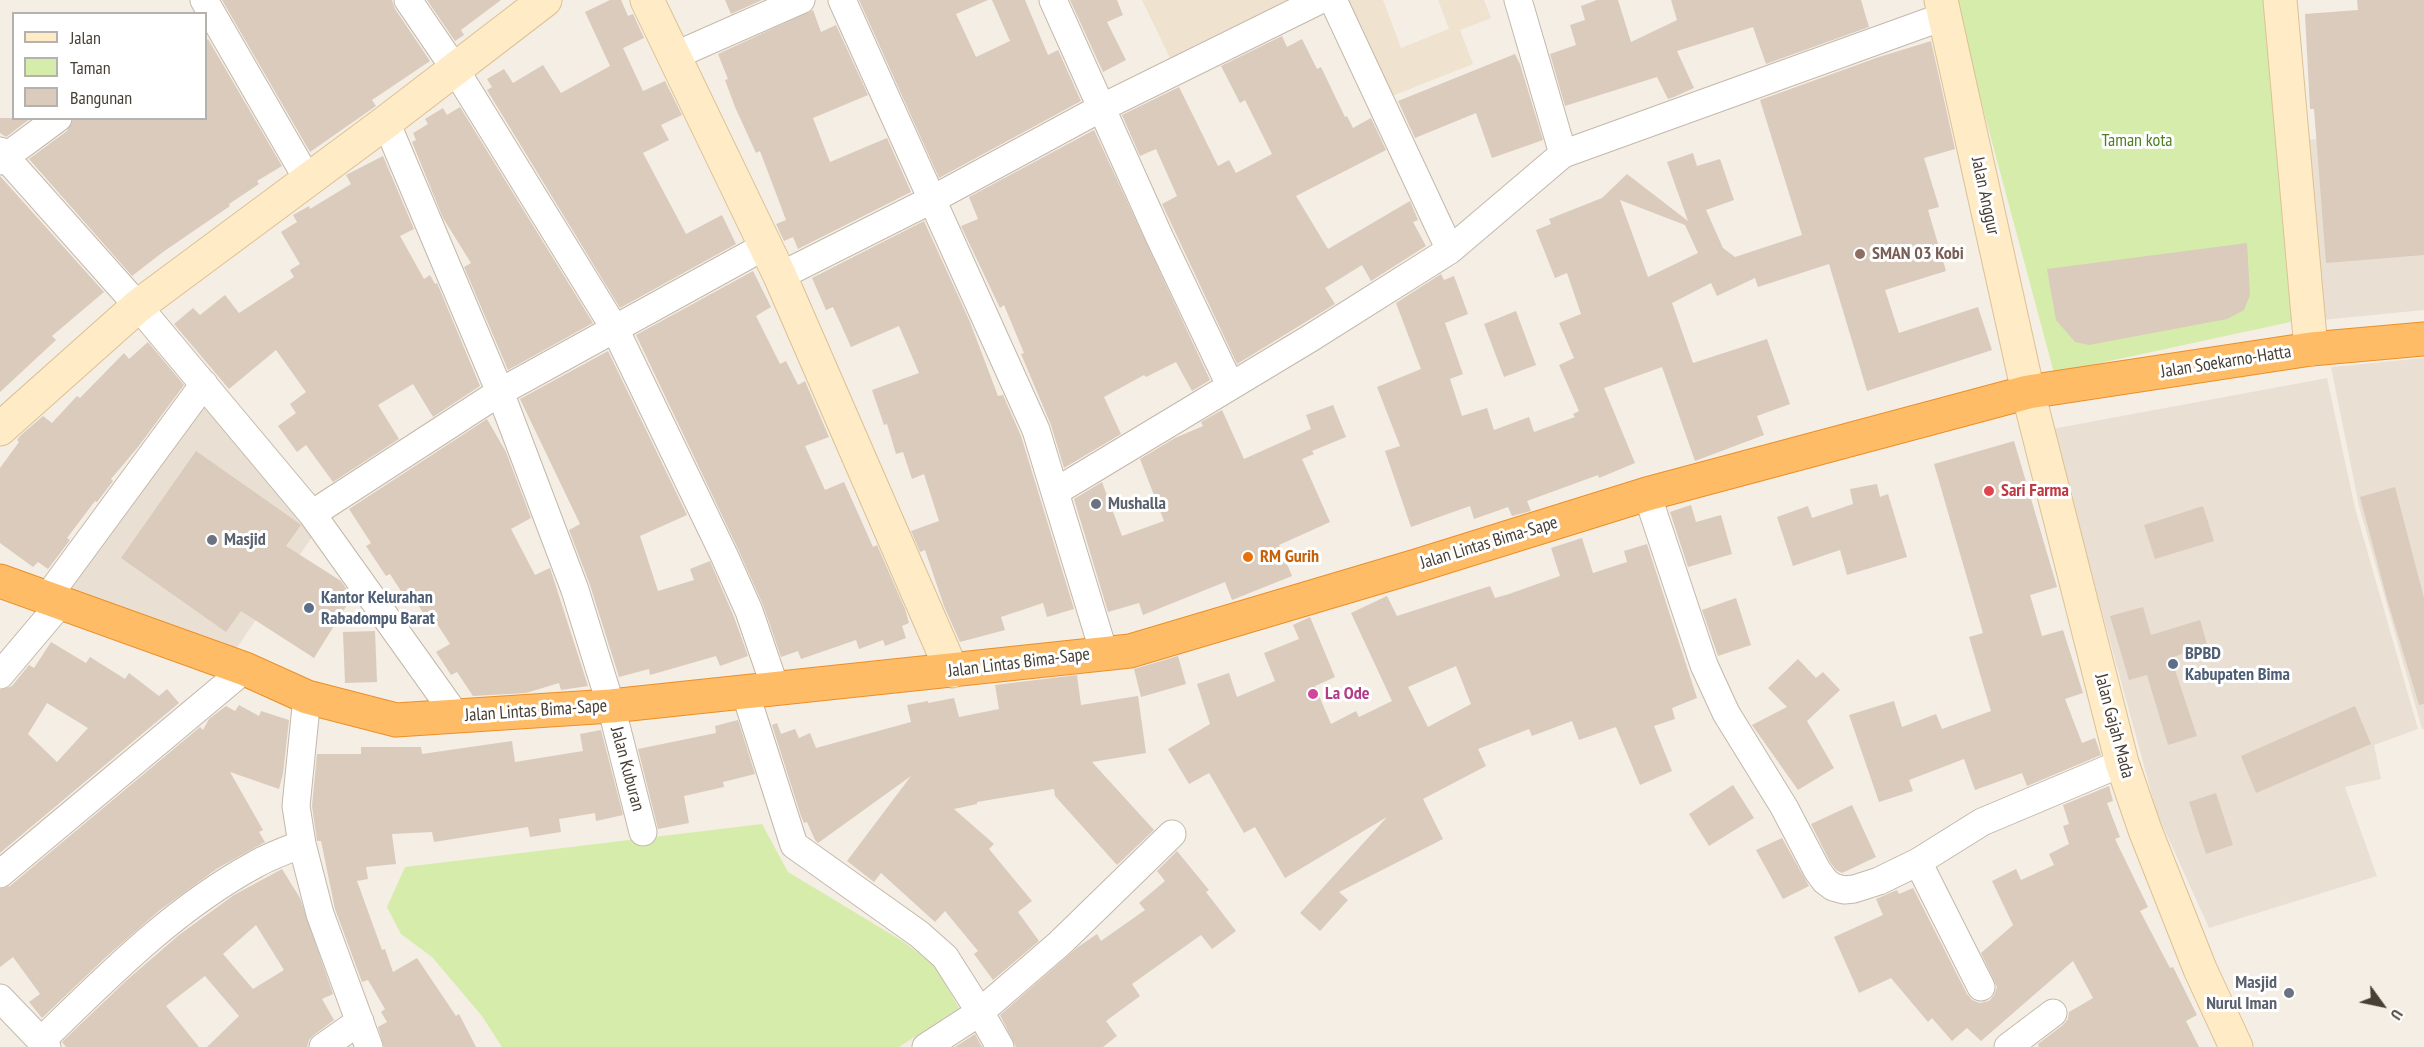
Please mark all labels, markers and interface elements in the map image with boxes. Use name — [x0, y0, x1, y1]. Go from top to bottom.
legend — [12, 12, 207, 120]
text: Jalan — [70, 26, 101, 49]
text: Taman — [70, 56, 111, 79]
text: Bangunan — [70, 86, 132, 109]
park label: Taman kota — [2101, 130, 2173, 152]
street label: Jalan Anggur — [1966, 155, 2004, 237]
place label: SMAN 03 Kobi — [1872, 243, 1964, 265]
marker: SMAN 03 Kobi — [1853, 247, 1867, 261]
street label: Jalan Soekarno-Hatta — [2159, 341, 2293, 383]
place label: Sari Farma — [2001, 480, 2069, 502]
marker: Sari Farma — [1982, 484, 1996, 498]
place label: Mushalla — [1108, 493, 1166, 515]
marker: Mushalla — [1089, 497, 1103, 511]
street label: Jalan Lintas Bima-Sape — [1418, 512, 1560, 574]
place label: Masjid — [224, 529, 266, 551]
marker: Masjid — [205, 533, 219, 547]
place label: RM Gurih — [1260, 546, 1319, 568]
marker: RM Gurih — [1241, 550, 1255, 564]
place label: Kantor Kelurahan Rabadompu Barat — [321, 587, 435, 630]
marker: Kantor Kelurahan Rabadompu Barat — [302, 601, 316, 615]
place label: BPBD Kabupaten Bima — [2185, 643, 2290, 686]
street label: Jalan Lintas Bima-Sape — [947, 644, 1091, 682]
marker: BPBD Kabupaten Bima — [2166, 657, 2180, 671]
street label: Jalan Gajah Mada — [2090, 671, 2138, 781]
place label: La Ode — [1325, 683, 1369, 705]
marker: La Ode — [1306, 687, 1320, 701]
street label: Jalan Lintas Bima-Sape — [464, 695, 608, 727]
street label: Jalan Kuburan — [605, 724, 649, 814]
place label: Masjid Nurul Iman — [2206, 972, 2277, 1014]
north arrow — [2352, 975, 2412, 1035]
marker: Masjid Nurul Iman — [2282, 986, 2296, 1000]
text: U — [2386, 1006, 2408, 1024]

